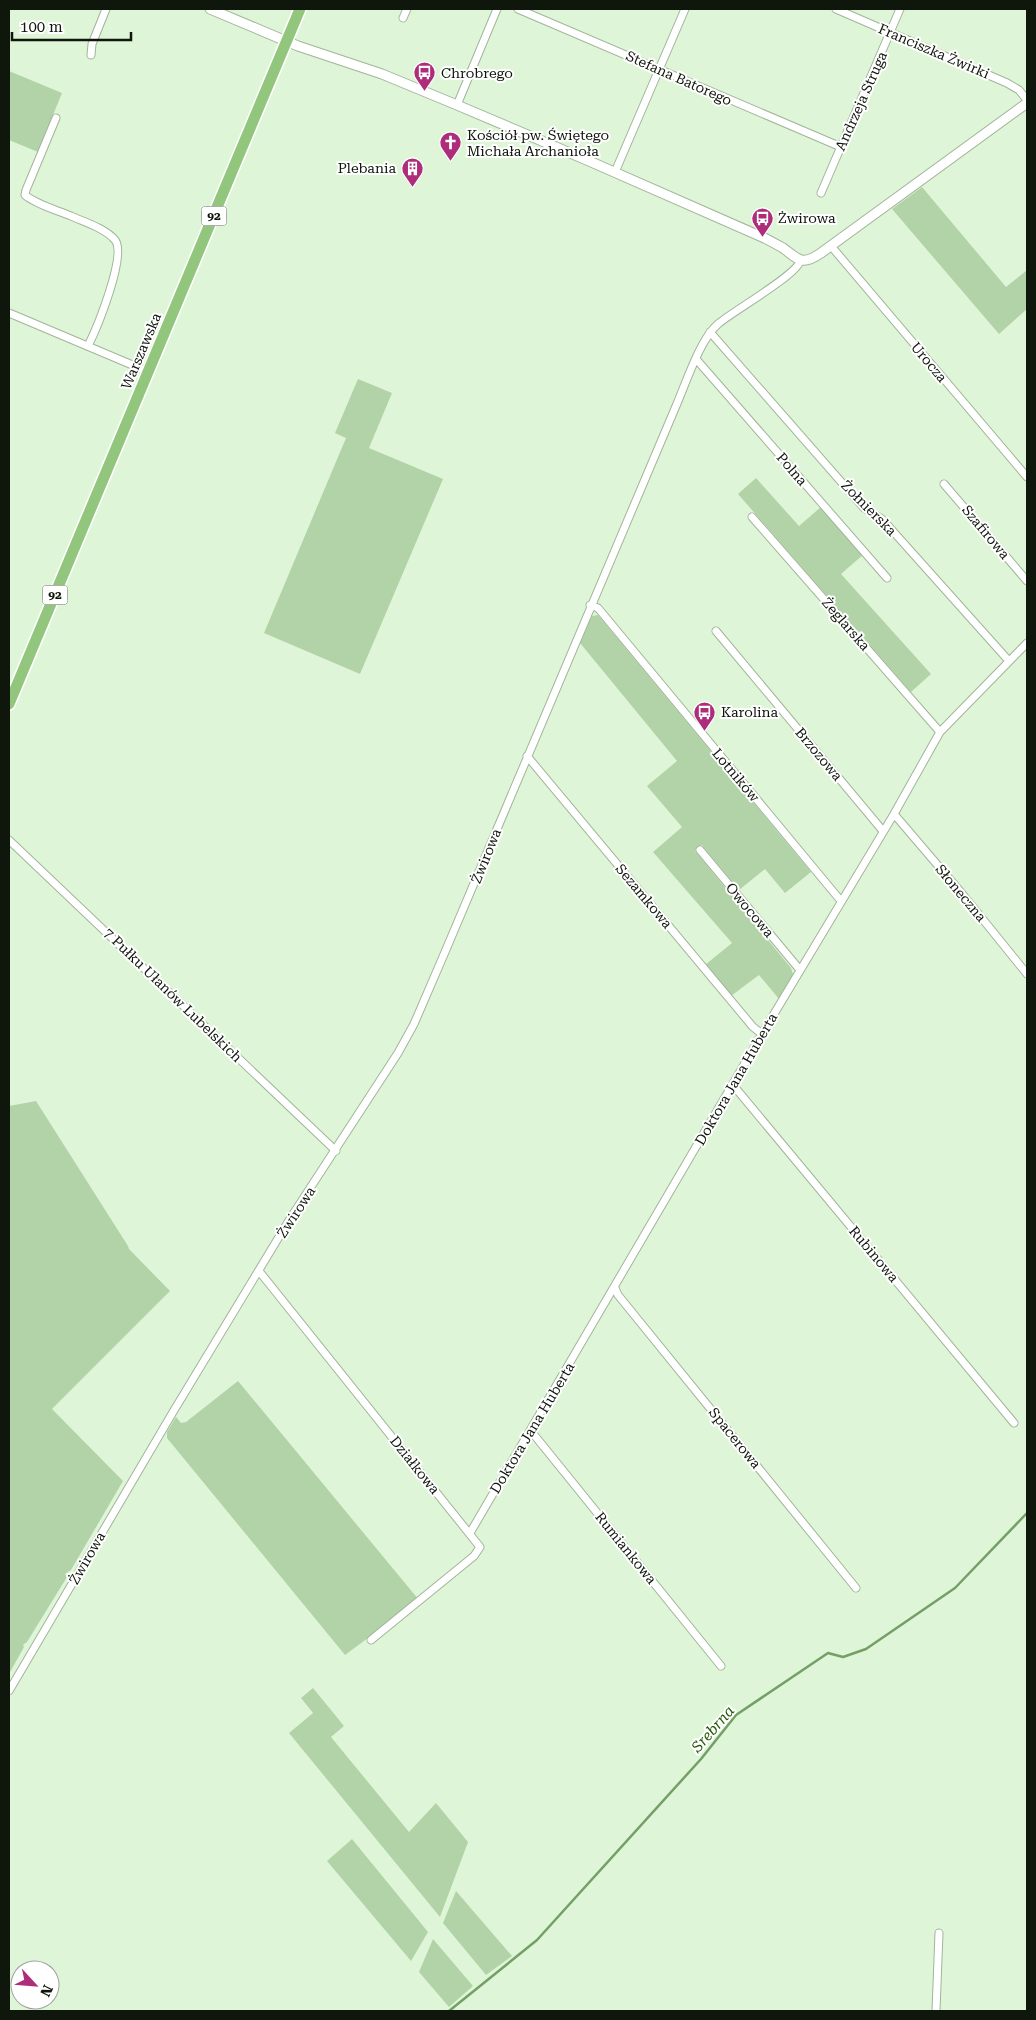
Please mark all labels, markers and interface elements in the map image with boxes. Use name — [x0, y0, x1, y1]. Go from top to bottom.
scale bar — [12, 10, 131, 42]
text: 100 m — [20, 18, 63, 36]
street label: Franciszka Żwirki — [876, 20, 993, 82]
street label: Stefana Batorego — [624, 47, 734, 109]
street label: Andrzeja Struga — [832, 49, 890, 153]
bus stop icon: Chrobrego — [413, 61, 437, 92]
place label: Chrobrego — [441, 65, 513, 81]
place label: Kościół pw. Świętego Michała Archanioła — [467, 127, 609, 159]
church icon: Kościół pw. Świętego Michała Archanioła — [439, 131, 463, 162]
building icon: Plebania — [400, 156, 424, 187]
place label: Plebania — [338, 160, 396, 176]
bus stop icon: Żwirowa — [750, 206, 774, 237]
road number: 92 — [202, 207, 226, 226]
place label: Żwirowa — [778, 210, 836, 226]
street label: Warszawska — [118, 310, 164, 392]
street label: Urocza — [908, 339, 951, 386]
street label: Polna — [773, 449, 811, 489]
street label: Żołnierska — [838, 477, 900, 539]
street label: Szafirowa — [959, 502, 1013, 562]
road number: 92 — [42, 586, 68, 604]
street label: Żeglarska — [819, 594, 874, 654]
bus stop icon: Karolina — [693, 700, 717, 731]
place label: Karolina — [721, 704, 779, 720]
street label: Brzozowa — [792, 724, 846, 784]
street label: Lotników — [709, 745, 763, 805]
street label: Żwirowa — [468, 826, 504, 886]
street label: Sezamkowa — [612, 861, 676, 932]
street label: Słoneczna — [933, 861, 990, 925]
street label: Owocowa — [723, 880, 778, 941]
street label: 7 Pułku Ułanów Lubelskich — [101, 925, 245, 1065]
street label: Doktora Jana Huberta — [692, 1010, 781, 1148]
street label: Żwirowa — [274, 1183, 319, 1241]
street label: Rubinowa — [846, 1223, 902, 1285]
street label: Doktora Jana Huberta — [487, 1359, 578, 1496]
street label: Spacerowa — [706, 1404, 765, 1472]
street label: Działkowa — [387, 1433, 443, 1497]
street label: Rumiankowa — [592, 1509, 660, 1587]
street label: Żwirowa — [66, 1529, 109, 1587]
water label: Srebrna — [687, 1702, 738, 1757]
north arrow — [10, 1960, 60, 2010]
text: N — [37, 1982, 56, 1999]

